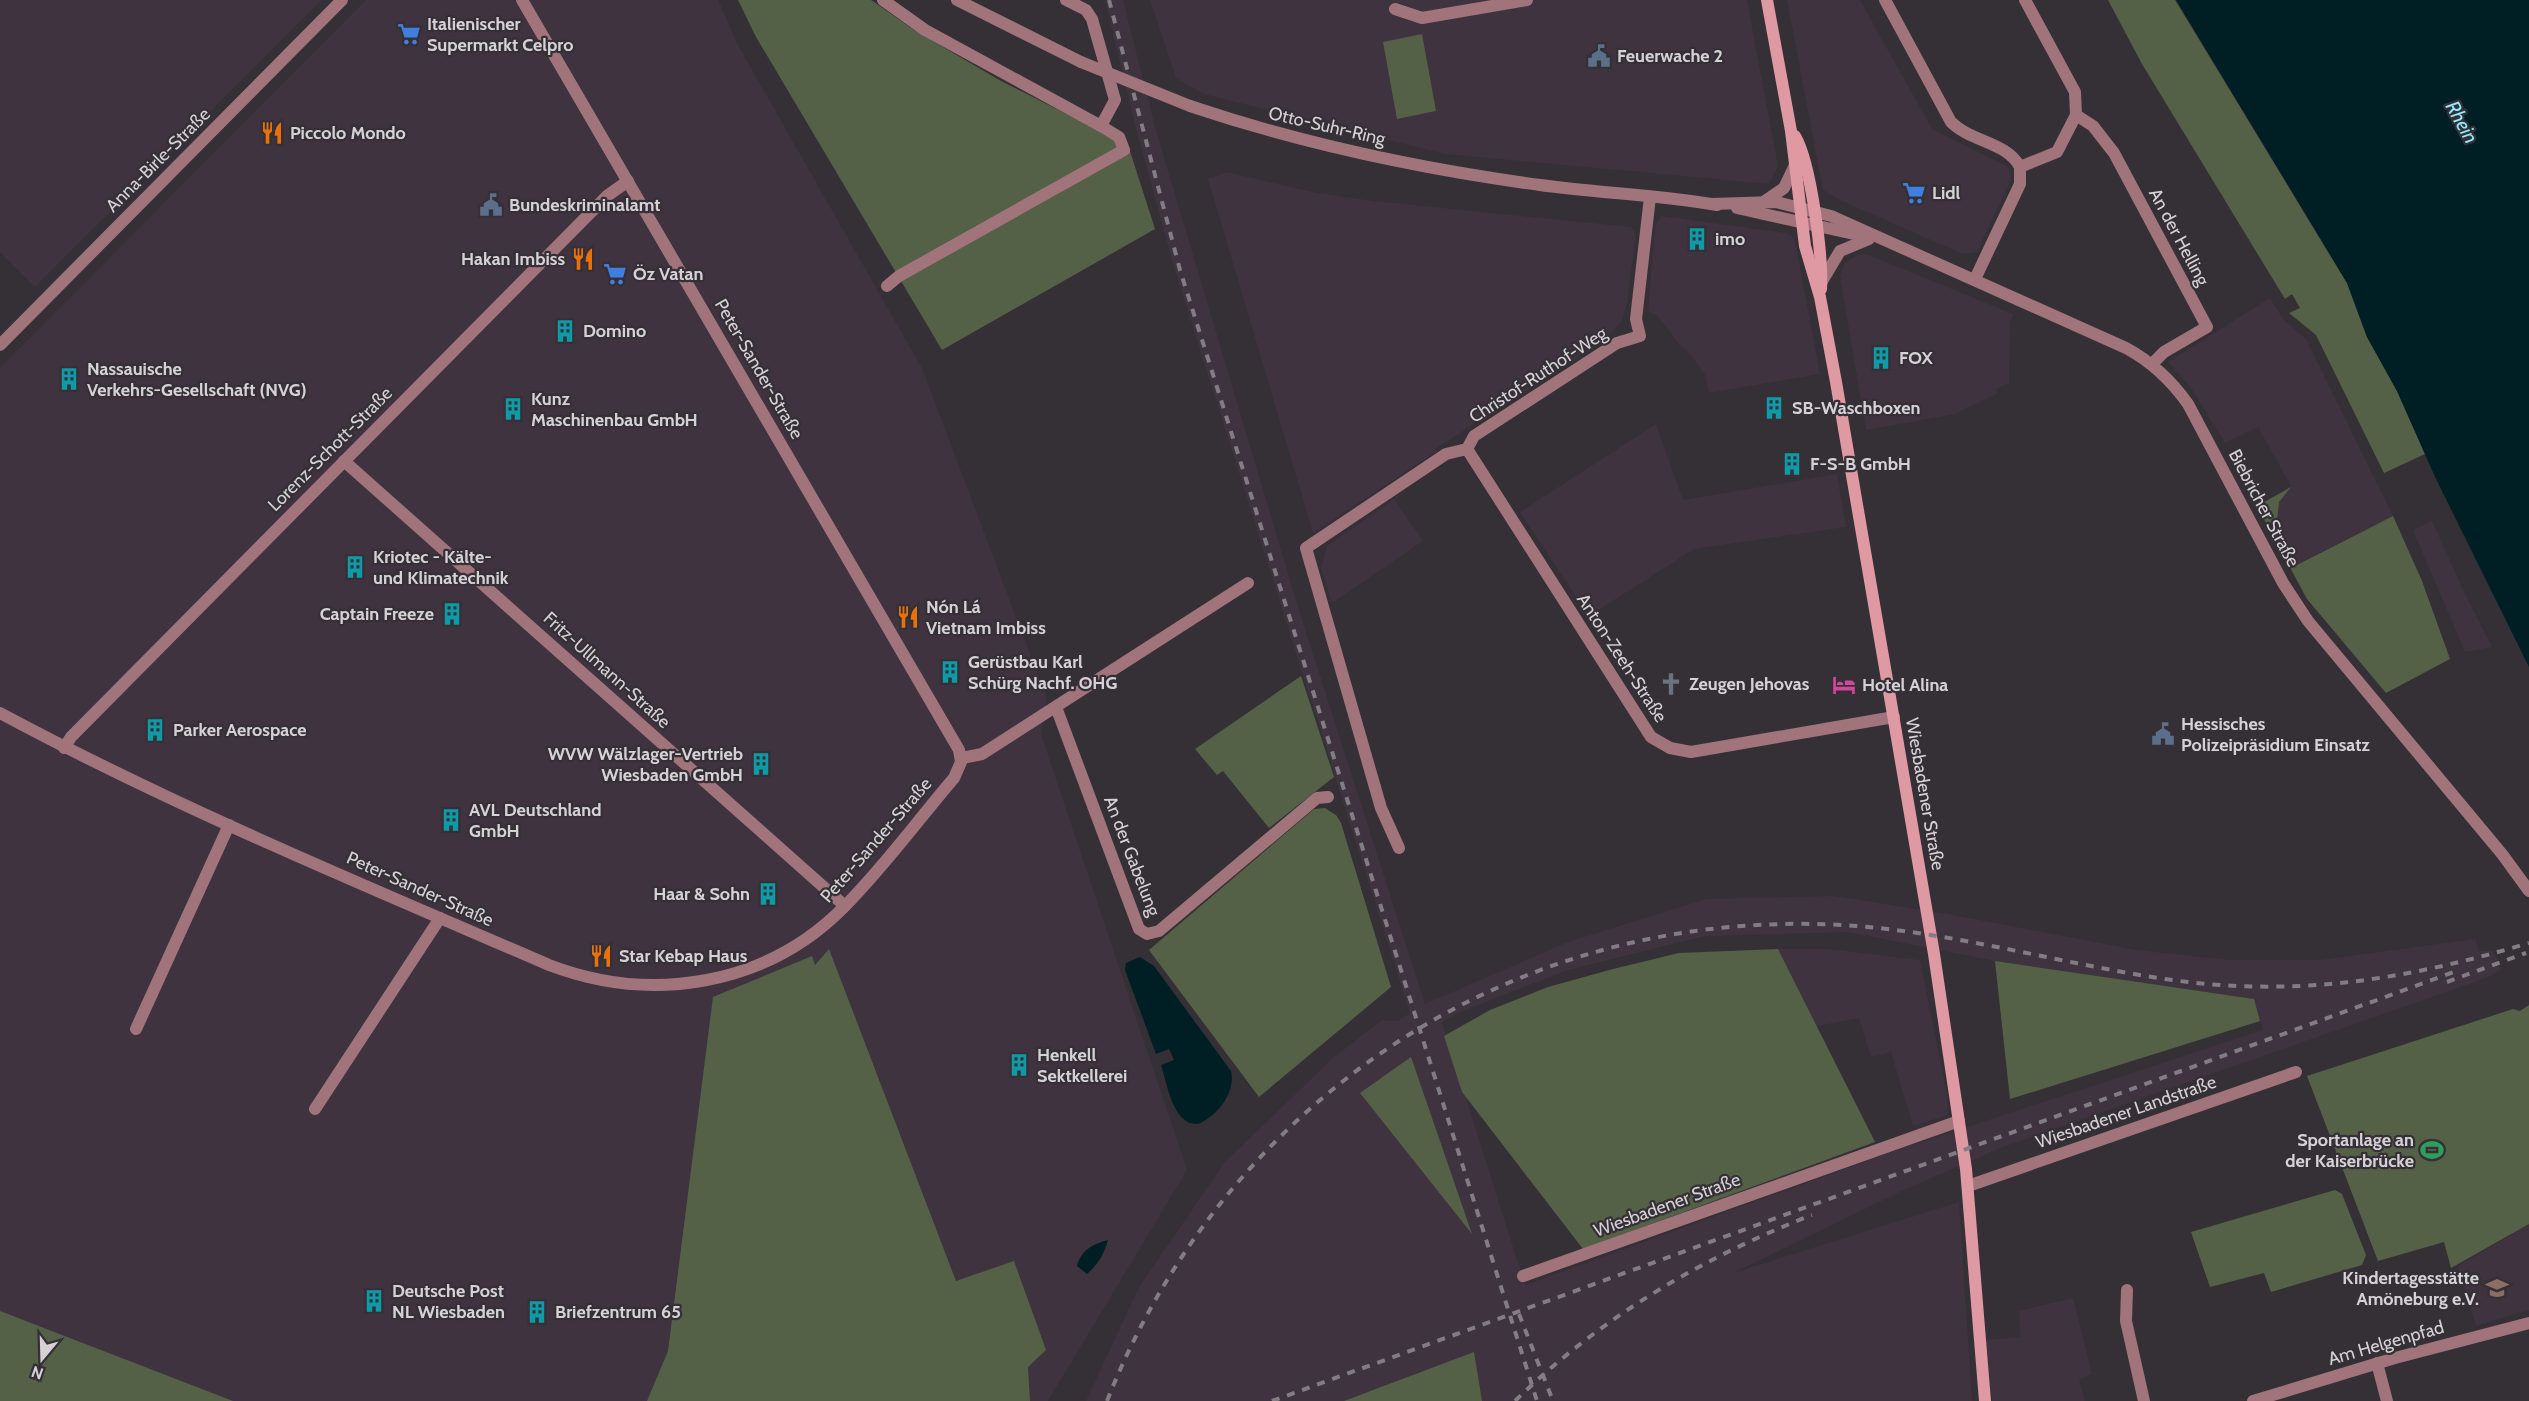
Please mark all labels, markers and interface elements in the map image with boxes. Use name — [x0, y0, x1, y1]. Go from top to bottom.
place label: Italienischer Supermarkt Celpro — [427, 13, 573, 56]
supermarket icon: Italienischer Supermarkt Celpro — [396, 21, 422, 47]
public building icon: Feuerwache 2 — [1586, 43, 1612, 69]
place label: Feuerwache 2 — [1617, 45, 1723, 67]
water label: Rhein — [2441, 96, 2483, 148]
street label: Otto-Suhr-Ring — [1266, 102, 1389, 150]
street label: Anna-Birle-Straße — [101, 103, 215, 217]
restaurant icon: Piccolo Mondo — [259, 120, 285, 146]
place label: Piccolo Mondo — [290, 122, 406, 144]
supermarket icon: Lidl — [1901, 180, 1927, 206]
place label: Lidl — [1932, 182, 1961, 204]
street label: An der Helling — [2144, 185, 2214, 290]
public building icon: Bundeskriminalamt — [478, 192, 504, 218]
place label: Bundeskriminalamt — [509, 194, 660, 216]
building icon: imo — [1684, 226, 1710, 252]
place label: imo — [1715, 228, 1745, 250]
restaurant icon: Hakan Imbiss — [570, 246, 596, 272]
place label: Hakan Imbiss — [461, 248, 565, 270]
supermarket icon: Öz Vatan — [602, 261, 628, 287]
place label: Öz Vatan — [633, 263, 703, 285]
street label: Peter-Sander-Straße — [710, 295, 808, 443]
building icon: Domino — [552, 318, 578, 344]
place label: Domino — [583, 320, 646, 342]
street label: Christof-Ruthof-Weg — [1465, 322, 1612, 428]
building icon: FOX — [1868, 345, 1894, 371]
place label: FOX — [1899, 347, 1934, 369]
place label: Nassauische Verkehrs-Gesellschaft (NVG) — [87, 358, 307, 401]
building icon: Nassauische Verkehrs-Gesellschaft (NVG) — [56, 366, 82, 392]
street label: Lorenz-Schott-Straße — [263, 382, 397, 516]
place label: Kunz Maschinenbau GmbH — [531, 388, 698, 431]
building icon: SB-Waschboxen — [1761, 395, 1787, 421]
building icon: Kunz Maschinenbau GmbH — [500, 396, 526, 422]
place label: SB-Waschboxen — [1792, 397, 1920, 419]
street label: Biebricher Straße — [2224, 445, 2304, 571]
building icon: F-S-B GmbH — [1779, 451, 1805, 477]
place label: F-S-B GmbH — [1810, 453, 1911, 475]
place label: Kriotec - Kälte- und Klimatechnik — [373, 546, 509, 589]
building icon: Kriotec - Kälte- und Klimatechnik — [342, 554, 368, 580]
street label: Anton-Zeeh-Straße — [1572, 589, 1672, 727]
place label: Nón Lá Vietnam Imbiss — [926, 596, 1046, 639]
building icon: Captain Freeze — [439, 601, 465, 627]
place label: Captain Freeze — [320, 603, 434, 625]
restaurant icon: Nón Lá Vietnam Imbiss — [895, 604, 921, 630]
street label: Fritz-Ullmann-Straße — [539, 607, 675, 733]
place label: Gerüstbau Karl Schürg Nachf. OHG — [968, 651, 1117, 694]
building icon: Gerüstbau Karl Schürg Nachf. OHG — [937, 659, 963, 685]
church icon: Zeugen Jehovas — [1658, 671, 1684, 697]
hotel icon: Hotel Alina — [1831, 672, 1857, 698]
place label: Zeugen Jehovas — [1689, 673, 1810, 695]
place label: Hotel Alina — [1862, 674, 1948, 696]
place label: Hessisches Polizeipräsidium Einsatz — [2181, 713, 2370, 756]
street label: Wiesbadener Straße — [1901, 716, 1949, 872]
building icon: Parker Aerospace — [142, 717, 168, 743]
place label: Parker Aerospace — [173, 719, 307, 741]
public building icon: Hessisches Polizeipräsidium Einsatz — [2150, 721, 2176, 747]
place label: WVW Wälzlager-Vertrieb Wiesbaden GmbH — [548, 743, 743, 786]
building icon: WVW Wälzlager-Vertrieb Wiesbaden GmbH — [748, 751, 774, 777]
street label: Peter-Sander-Straße — [816, 773, 936, 907]
street label: An der Gabelung — [1099, 793, 1165, 920]
place label: AVL Deutschland GmbH — [469, 799, 602, 842]
building icon: AVL Deutschland GmbH — [438, 807, 464, 833]
street label: Peter-Sander-Straße — [343, 847, 497, 931]
building icon: Haar & Sohn — [755, 881, 781, 907]
place label: Haar & Sohn — [653, 883, 750, 905]
restaurant icon: Star Kebap Haus — [588, 943, 614, 969]
place label: Star Kebap Haus — [619, 945, 748, 967]
place label: Henkell Sektkellerei — [1037, 1044, 1127, 1087]
building icon: Henkell Sektkellerei — [1006, 1052, 1032, 1078]
street label: Wiesbadener Landstraße — [2033, 1071, 2219, 1153]
place label: Sportanlage an der Kaiserbrücke — [2285, 1129, 2414, 1172]
sports icon: Sportanlage an der Kaiserbrücke — [2419, 1137, 2445, 1163]
street label: Wiesbadener Straße — [1591, 1168, 1743, 1242]
place label: Kindertagesstätte Amöneburg e.V. — [2342, 1267, 2479, 1310]
school or university icon: Kindertagesstätte Amöneburg e.V. — [2484, 1275, 2510, 1301]
place label: Deutsche Post NL Wiesbaden — [392, 1280, 505, 1323]
building icon: Deutsche Post NL Wiesbaden — [361, 1288, 387, 1314]
building icon: Briefzentrum 65 — [524, 1299, 550, 1325]
place label: Briefzentrum 65 — [555, 1301, 681, 1323]
street label: Am Helgenpfad — [2326, 1316, 2446, 1370]
north arrow — [12, 1329, 72, 1389]
text: N — [29, 1362, 46, 1384]

